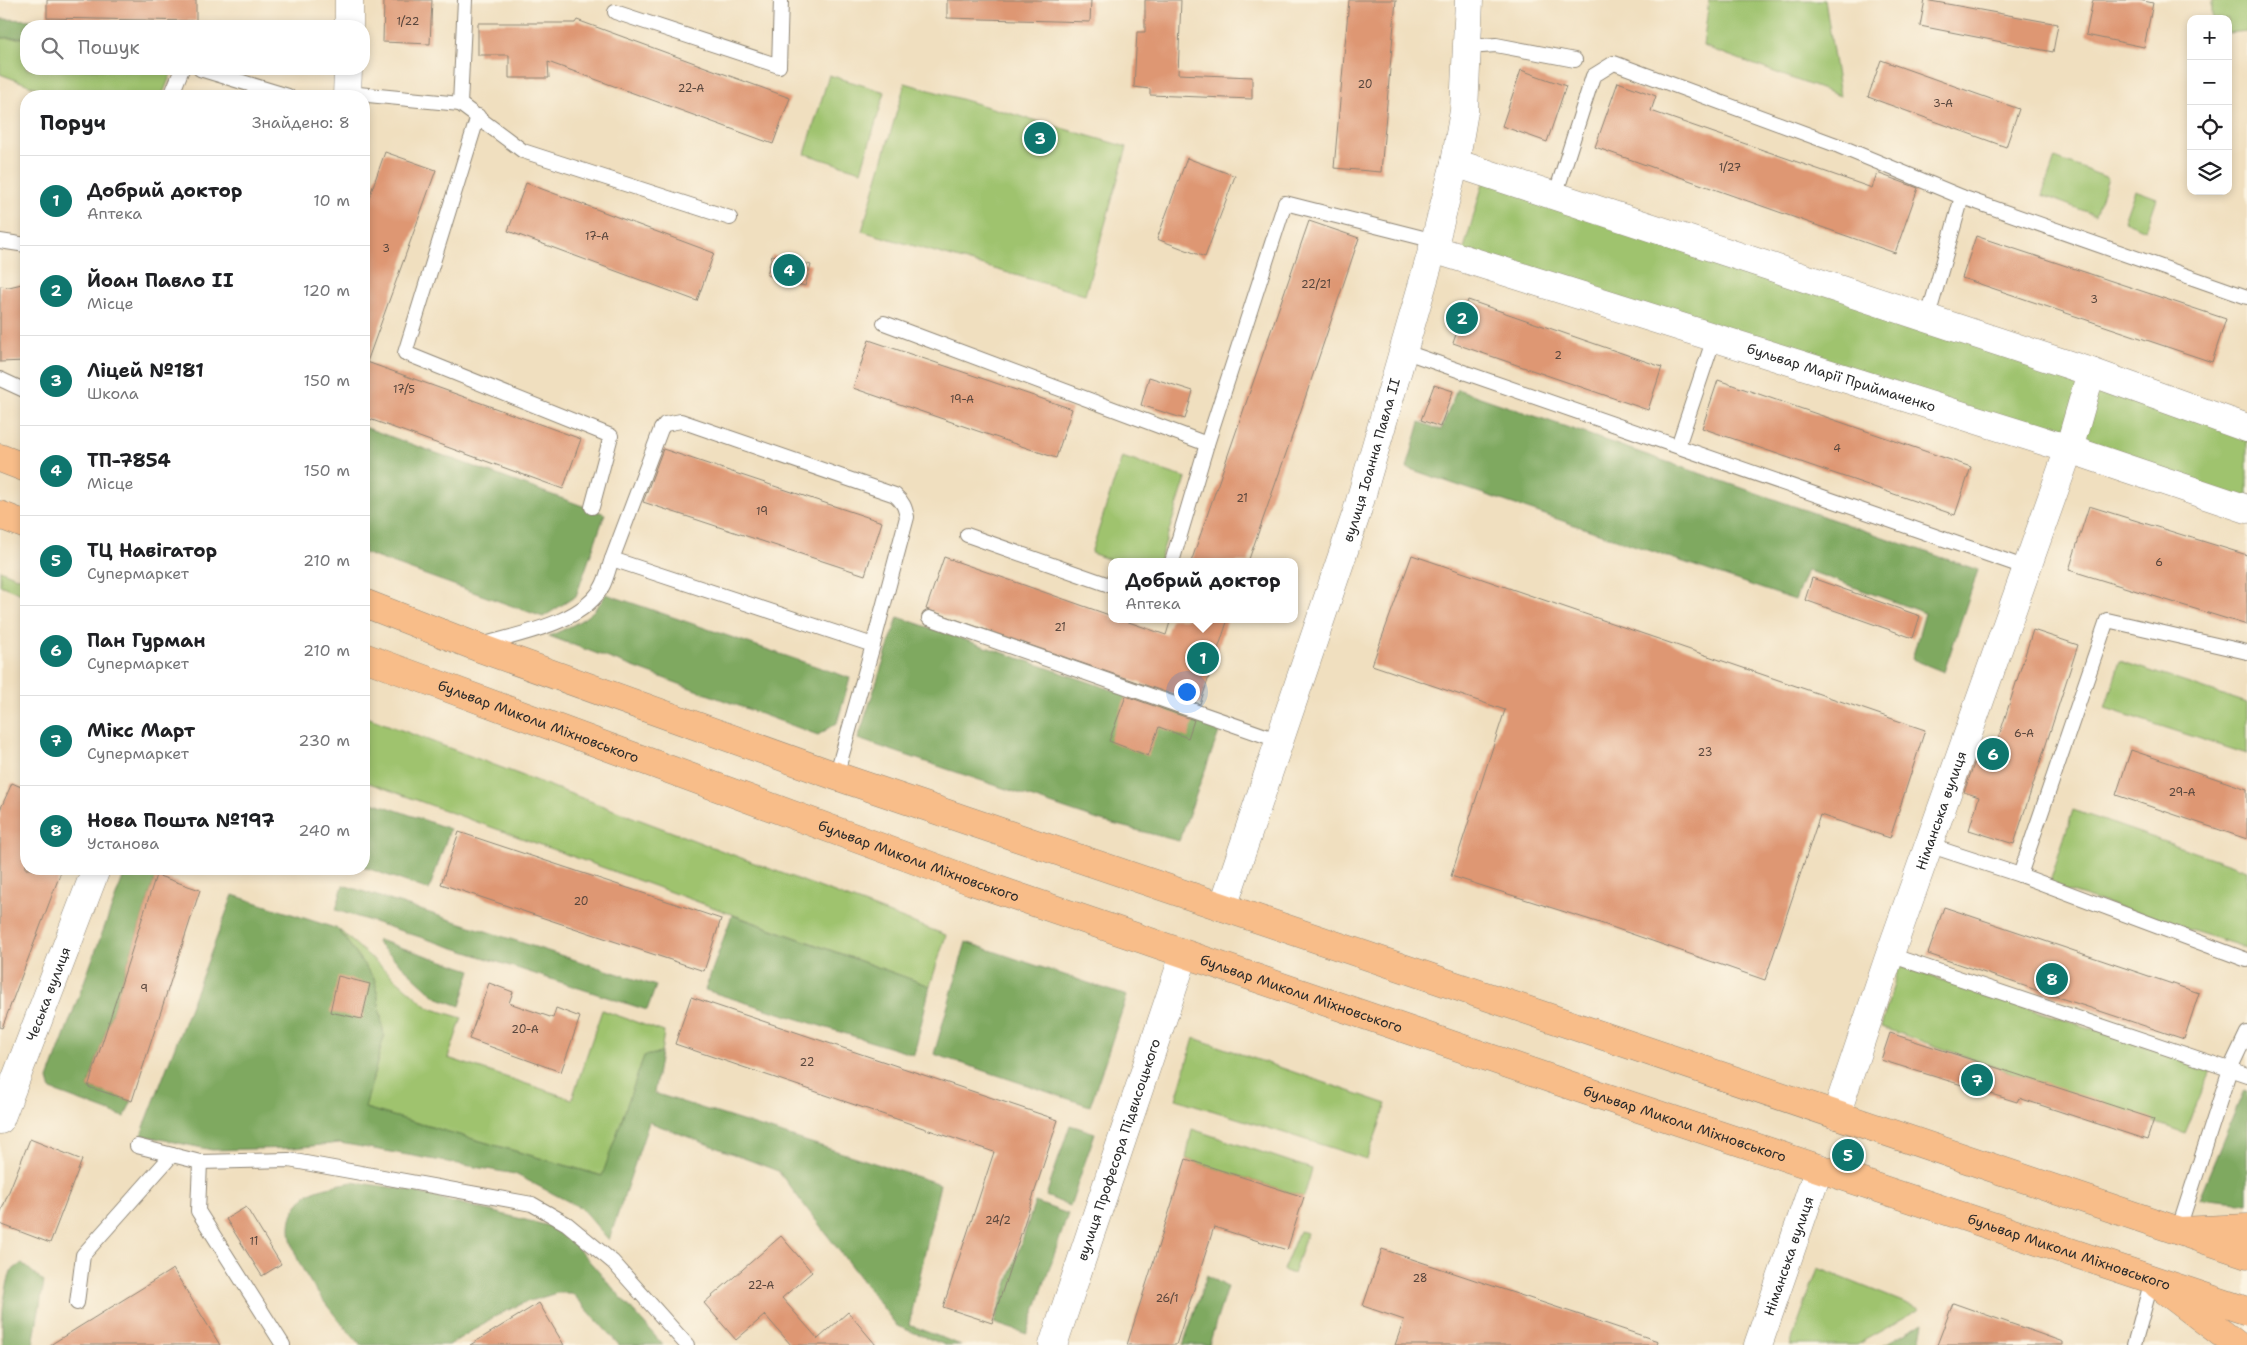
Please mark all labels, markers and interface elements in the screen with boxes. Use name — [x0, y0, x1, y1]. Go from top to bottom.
house number: 1/22 — [397, 14, 419, 29]
map controls — [2187, 15, 2232, 195]
button: + — [2187, 15, 2232, 60]
search box — [20, 20, 370, 75]
icon: search — [38, 34, 66, 62]
text: Пошук — [78, 35, 140, 60]
button: − — [2187, 60, 2232, 105]
house number: 20 — [1357, 77, 1373, 92]
house number: 22-А — [678, 81, 704, 96]
house number: 3-А — [1933, 96, 1953, 111]
button: locate — [2187, 105, 2232, 150]
text: Поруч — [40, 109, 106, 137]
text: Знайдено: 8 — [252, 112, 350, 133]
pin: 3 — [1024, 119, 1056, 157]
button: layers — [2187, 150, 2232, 195]
house number: 1/27 — [1719, 160, 1742, 175]
text: Добрий доктор — [87, 178, 242, 203]
text: 1 — [52, 190, 60, 211]
text: 10 m — [313, 190, 350, 211]
text: Аптека — [87, 203, 142, 224]
house number: 17-А — [585, 229, 609, 244]
house number: 3 — [382, 241, 390, 256]
pin: 4 — [773, 251, 805, 289]
text: Йоан Павло II — [87, 268, 234, 293]
house number: 22/21 — [1301, 277, 1331, 292]
text: 2 — [50, 280, 62, 301]
text: 120 m — [303, 280, 350, 301]
house number: 3 — [2090, 292, 2098, 307]
text: Місце — [87, 293, 134, 314]
pin: 2 — [1446, 299, 1478, 337]
street label: бульвар Марії Приймаченко — [1745, 339, 1938, 416]
house number: 2 — [1554, 348, 1562, 363]
text: Ліцей №181 — [87, 358, 204, 383]
text: 3 — [50, 370, 62, 391]
text: 150 m — [303, 370, 350, 391]
street label: вулиця Іоанна Павла II — [1338, 376, 1404, 544]
house number: 17/5 — [393, 382, 415, 397]
text: Школа — [87, 383, 139, 404]
house number: 19-А — [950, 392, 974, 407]
house number: 4 — [1833, 441, 1841, 456]
text: ТП-7854 — [87, 448, 171, 473]
text: 4 — [50, 460, 62, 481]
text: 150 m — [303, 460, 350, 481]
text: Місце — [87, 473, 134, 494]
house number: 21 — [1236, 491, 1248, 506]
house number: 19 — [756, 504, 768, 519]
text: ТЦ Навігатор — [87, 538, 217, 563]
text: 5 — [51, 550, 61, 571]
text: 210 m — [303, 550, 350, 571]
house number: 6 — [2155, 555, 2163, 570]
popup — [1108, 558, 1298, 623]
text: Супермаркет — [87, 563, 189, 584]
text: Добрий доктор — [1125, 568, 1281, 593]
text: Аптека — [1125, 593, 1181, 614]
house number: 21 — [1054, 620, 1066, 635]
text: Пан Гурман — [87, 628, 205, 653]
pin: 1 — [1187, 639, 1219, 677]
text: 6 — [50, 640, 62, 661]
text: 210 m — [303, 640, 350, 661]
text: Супермаркет — [87, 653, 189, 674]
street label: бульвар Миколи Міхновського — [435, 676, 642, 767]
your location — [1174, 679, 1200, 705]
text: Мікс Март — [87, 718, 195, 743]
house number: 6-А — [2014, 726, 2034, 741]
text: 7 — [50, 730, 62, 751]
text: 230 m — [298, 730, 350, 751]
pin: 6 — [1977, 735, 2009, 773]
text: Супермаркет — [87, 743, 189, 764]
house number: 23 — [1698, 745, 1712, 760]
street label: Німанська вулиця — [1911, 749, 1970, 873]
house number: 29-А — [2168, 785, 2196, 800]
text: Нова Пошта №197 — [87, 808, 275, 833]
street label: бульвар Миколи Міхновського — [816, 816, 1022, 906]
text: 8 — [50, 820, 62, 841]
text: 240 m — [298, 820, 350, 841]
text: Установа — [87, 833, 159, 854]
house number: 20 — [573, 894, 589, 909]
street label: Чеська вулиця — [22, 944, 74, 1044]
street label: бульвар Миколи Міхновського — [1198, 951, 1405, 1036]
pin: 8 — [2036, 960, 2068, 998]
house number: 9 — [140, 981, 148, 996]
house number: 20-А — [511, 1022, 539, 1037]
street label: вулиця Професора Підвисоцького — [1073, 1036, 1164, 1263]
house number: 22 — [800, 1055, 814, 1070]
pin: 7 — [1961, 1061, 1993, 1099]
street label: бульвар Миколи Міхновського — [1581, 1081, 1789, 1166]
pin: 5 — [1832, 1136, 1864, 1174]
street label: Німанська вулиця — [1760, 1194, 1818, 1318]
street label: бульвар Миколи Міхновського — [1965, 1209, 2173, 1294]
house number: 24/2 — [985, 1213, 1011, 1228]
house number: 11 — [250, 1234, 258, 1249]
house number: 28 — [1412, 1271, 1428, 1286]
house number: 22-А — [748, 1278, 774, 1293]
house number: 26/1 — [1155, 1291, 1179, 1306]

